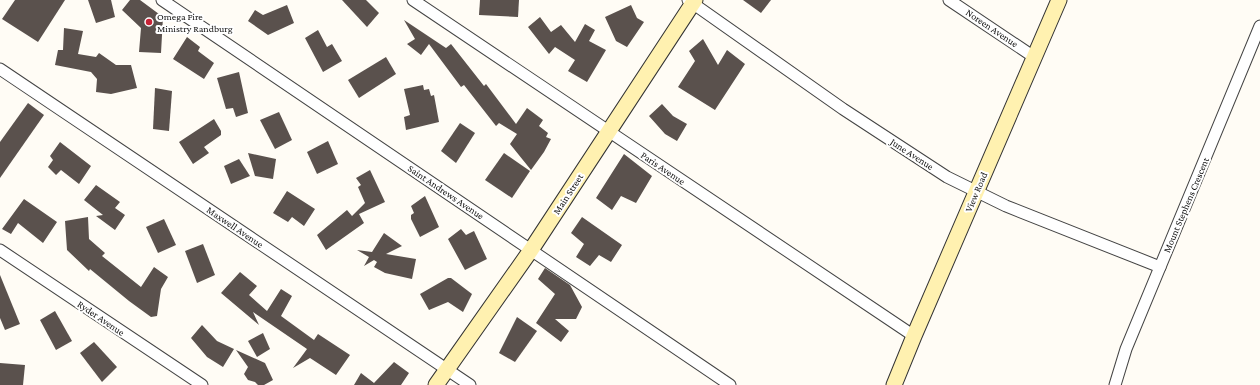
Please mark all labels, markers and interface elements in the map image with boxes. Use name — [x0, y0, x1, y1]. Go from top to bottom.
street label: Noreen Avenue — [964, 7, 1021, 50]
place label: Omega Fire Ministry Randburg — [157, 11, 233, 34]
marker: Omega Fire Ministry Randburg — [144, 17, 154, 27]
street label: June Avenue — [887, 135, 936, 172]
street label: Paris Avenue — [639, 149, 688, 187]
street label: Mount Stephens Crescent — [1161, 155, 1211, 254]
street label: Saint Andrews Avenue — [406, 163, 486, 222]
street label: View Road — [963, 170, 990, 214]
street label: Main Street — [551, 171, 586, 216]
street label: Maxwell Avenue — [205, 204, 266, 250]
street label: Ryder Avenue — [75, 298, 127, 338]

